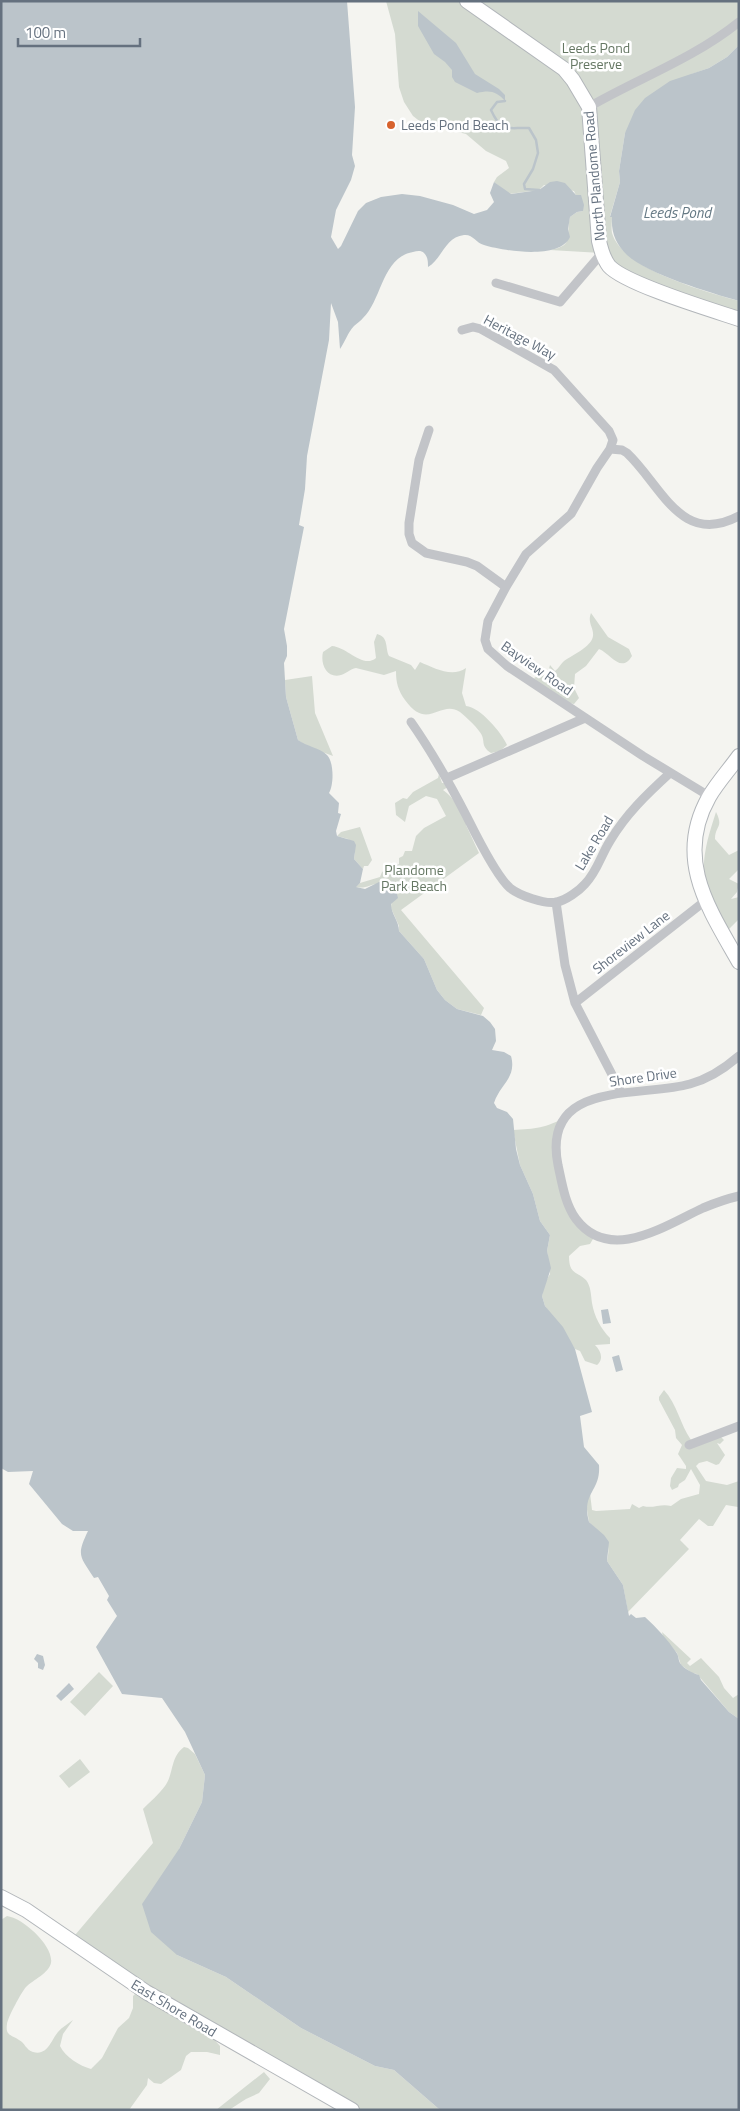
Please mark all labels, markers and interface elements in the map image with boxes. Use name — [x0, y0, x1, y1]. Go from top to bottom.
scale bar — [18, 15, 140, 47]
text: 100 m — [25, 21, 66, 44]
park label: Leeds Pond Preserve — [562, 37, 630, 74]
street label: North Plandome Road — [577, 110, 610, 242]
place label: Leeds Pond Beach — [401, 114, 509, 135]
marker: Leeds Pond Beach — [385, 119, 397, 131]
water label: Leeds Pond — [643, 201, 712, 224]
street label: Heritage Way — [480, 309, 560, 365]
street label: Bayview Road — [497, 635, 577, 700]
street label: Lake Road — [569, 811, 618, 874]
park label: Plandome Park Beach — [381, 859, 447, 896]
street label: Shoreview Lane — [588, 905, 674, 979]
street label: Shore Drive — [608, 1061, 678, 1092]
street label: East Shore Road — [127, 1974, 221, 2042]

